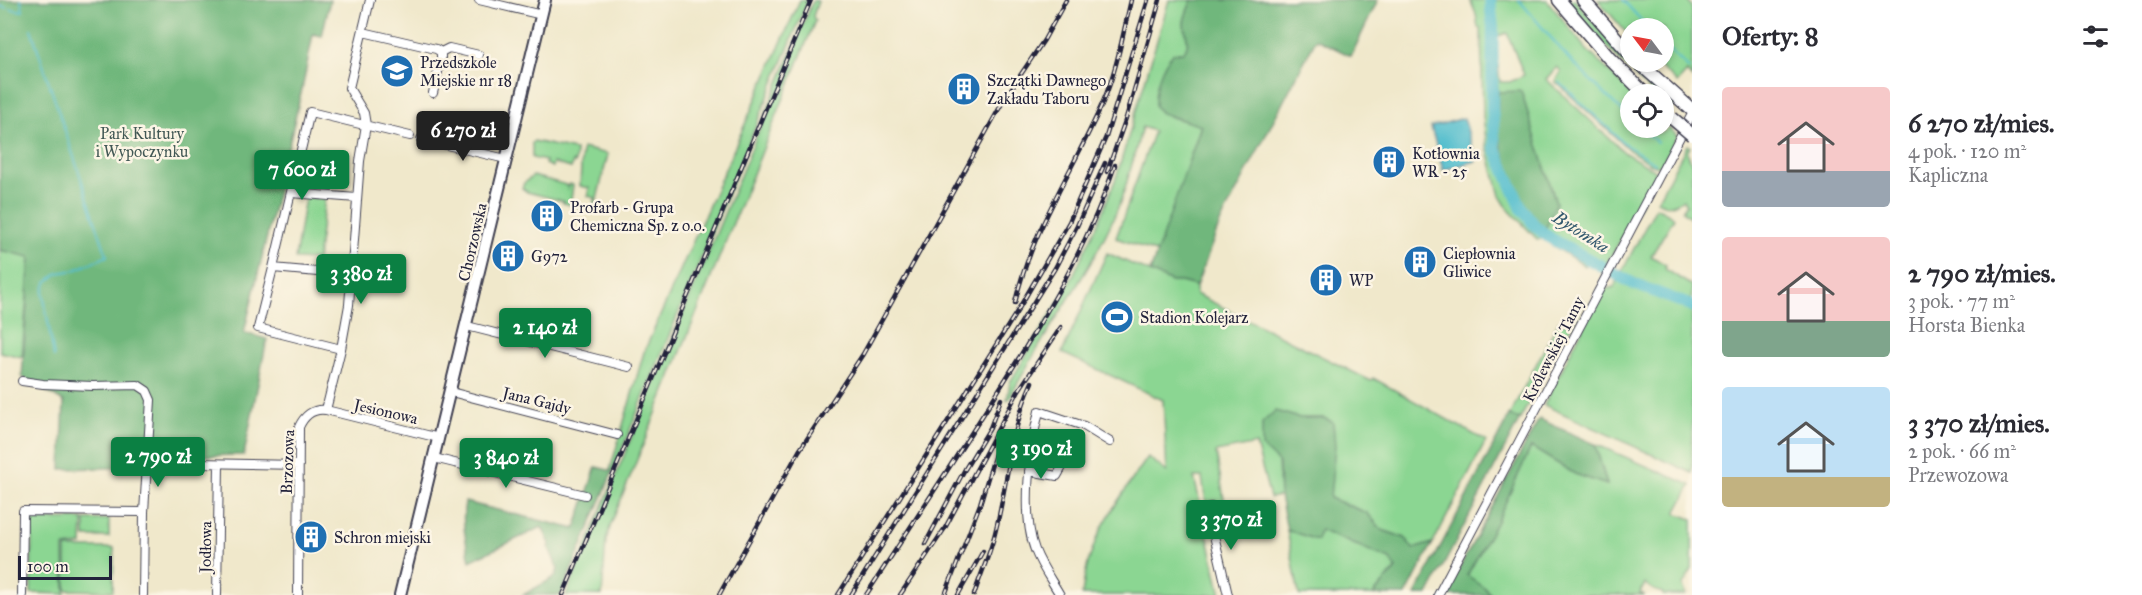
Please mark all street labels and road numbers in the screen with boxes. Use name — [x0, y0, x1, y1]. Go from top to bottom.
street label: Chorzowska — [454, 201, 491, 283]
street label: Królewskiej Tamy — [1519, 293, 1588, 405]
street label: Jana Gajdy — [499, 382, 573, 419]
street label: Jesionowa — [350, 394, 420, 429]
street label: Brzozowa — [277, 429, 298, 495]
street label: Jodłowa — [196, 521, 216, 575]

